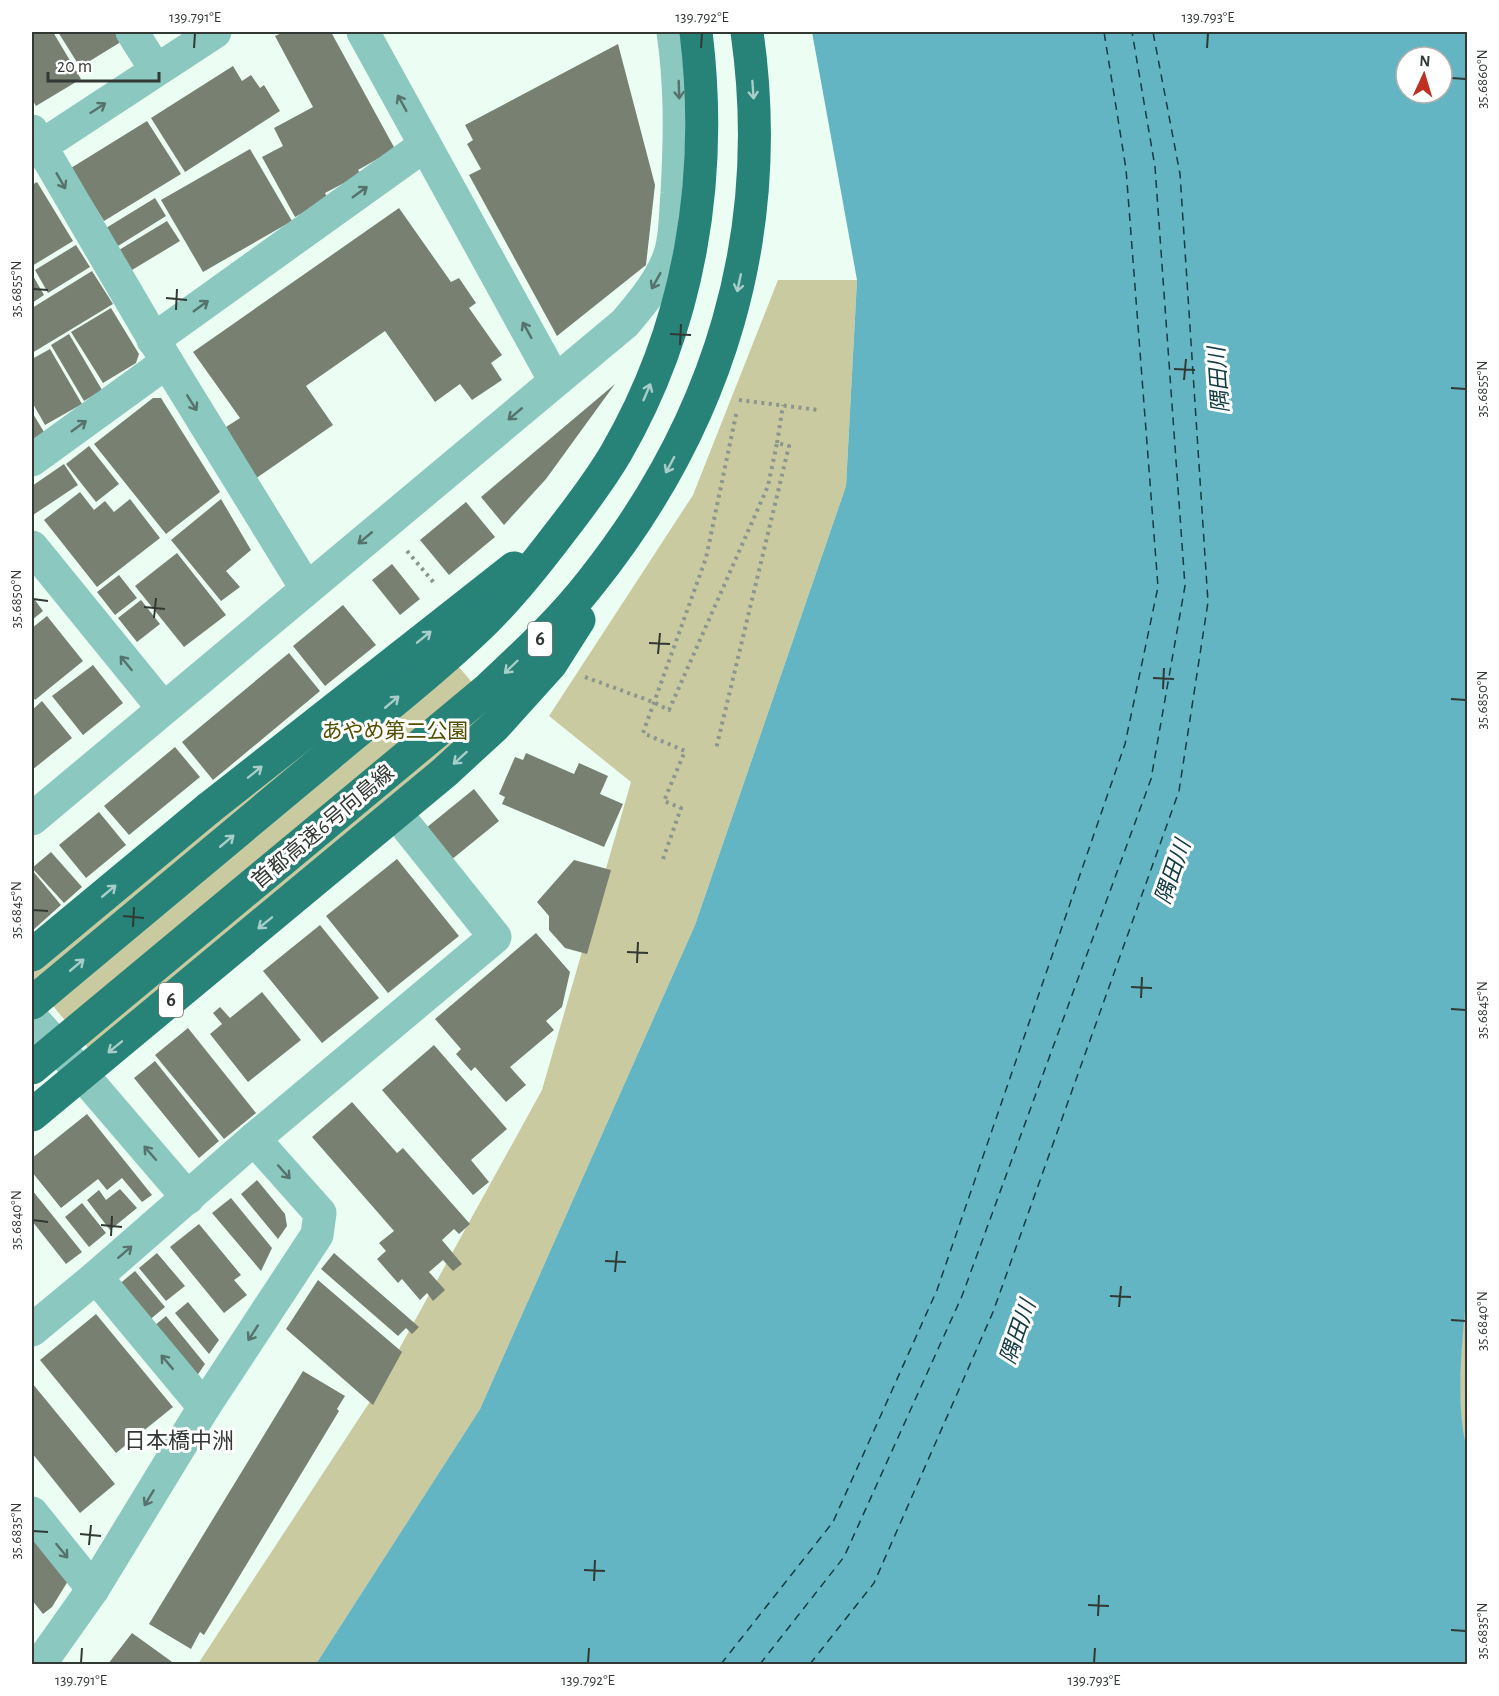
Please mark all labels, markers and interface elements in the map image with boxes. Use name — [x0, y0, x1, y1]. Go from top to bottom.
text: 139.791°E — [169, 10, 221, 25]
text: 139.792°E — [675, 10, 729, 25]
text: 139.793°E — [1182, 10, 1234, 25]
scale bar — [48, 45, 159, 83]
north arrow — [1394, 45, 1454, 105]
text: 35.6860°N — [1475, 49, 1490, 109]
text: N — [1419, 53, 1431, 69]
text: 20 m — [57, 58, 92, 76]
one-way arrow — [673, 79, 684, 99]
one-way arrow — [747, 79, 758, 99]
one-way arrow — [396, 95, 408, 112]
one-way arrow — [89, 102, 106, 114]
one-way arrow — [56, 172, 68, 189]
one-way arrow — [351, 186, 367, 198]
text: 35.6855°N — [9, 260, 24, 318]
one-way arrow — [650, 272, 662, 289]
one-way arrow — [732, 274, 744, 293]
one-way arrow — [192, 300, 209, 312]
one-way arrow — [521, 321, 532, 339]
water label: 隅田川 — [1206, 344, 1232, 414]
text: 35.6855°N — [1475, 360, 1490, 418]
one-way arrow — [642, 384, 653, 402]
one-way arrow — [186, 394, 198, 411]
one-way arrow — [507, 407, 523, 420]
one-way arrow — [70, 420, 86, 432]
one-way arrow — [663, 456, 675, 474]
one-way arrow — [357, 532, 373, 545]
text: 35.6850°N — [9, 570, 24, 628]
road number: 6 — [528, 622, 552, 656]
one-way arrow — [415, 631, 431, 644]
one-way arrow — [119, 655, 132, 671]
one-way arrow — [503, 660, 518, 674]
text: 35.6850°N — [1475, 671, 1490, 729]
one-way arrow — [384, 695, 399, 709]
park label: あやめ第二公園 — [322, 720, 469, 742]
one-way arrow — [453, 750, 468, 765]
street label: 首都高速6号向島線 — [247, 761, 398, 892]
one-way arrow — [246, 765, 262, 778]
one-way arrow — [219, 834, 234, 848]
water label: 隅田川 — [1152, 835, 1195, 907]
text: 35.6845°N — [9, 881, 24, 939]
one-way arrow — [101, 884, 117, 897]
one-way arrow — [257, 916, 273, 929]
one-way arrow — [68, 959, 84, 972]
text: 35.6845°N — [1475, 981, 1490, 1039]
road number: 6 — [159, 983, 183, 1017]
one-way arrow — [107, 1040, 123, 1053]
one-way arrow — [143, 1146, 157, 1161]
one-way arrow — [276, 1164, 290, 1179]
text: 35.6840°N — [9, 1190, 24, 1250]
one-way arrow — [117, 1246, 133, 1259]
text: 35.6840°N — [1475, 1291, 1490, 1351]
water label: 隅田川 — [997, 1295, 1040, 1367]
one-way arrow — [246, 1324, 258, 1341]
one-way arrow — [160, 1355, 174, 1370]
district label: 日本橋中洲 — [124, 1429, 234, 1452]
one-way arrow — [142, 1489, 154, 1506]
text: 35.6835°N — [9, 1502, 24, 1560]
one-way arrow — [56, 1543, 69, 1559]
text: 35.6835°N — [1475, 1602, 1490, 1660]
text: 139.791°E — [55, 1673, 107, 1688]
text: 139.792°E — [561, 1673, 615, 1688]
text: 139.793°E — [1068, 1673, 1120, 1688]

